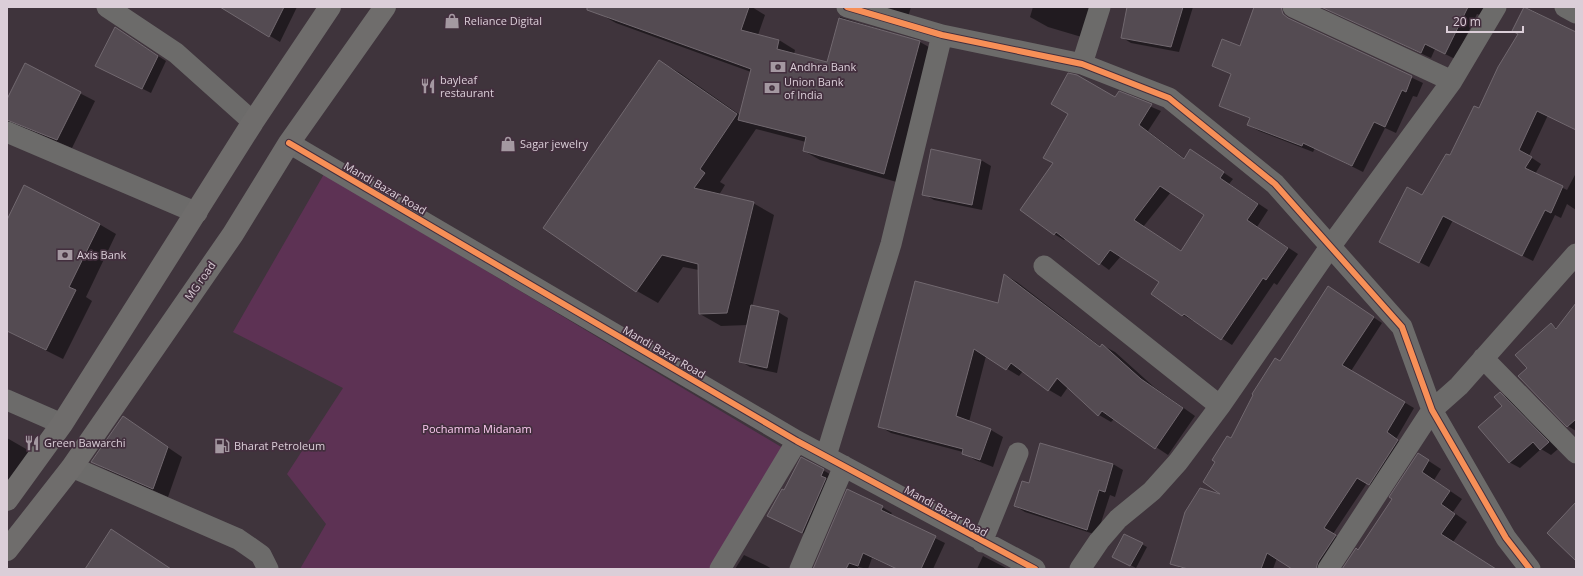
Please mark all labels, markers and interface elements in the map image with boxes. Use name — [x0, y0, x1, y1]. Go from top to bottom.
scale bar — [1447, 8, 1523, 34]
shop icon: Reliance Digital — [443, 12, 461, 30]
place label: Reliance Digital — [464, 13, 542, 28]
text: 20 m — [1453, 13, 1481, 30]
bank icon: Andhra Bank — [769, 58, 787, 76]
place label: Andhra Bank — [790, 59, 857, 74]
place label: bayleaf restaurant — [440, 72, 494, 100]
place label: Union Bank of India — [784, 74, 844, 102]
restaurant icon: bayleaf restaurant — [419, 77, 437, 95]
bank icon: Union Bank of India — [763, 79, 781, 97]
shop icon: Sagar jewelry — [499, 135, 517, 153]
place label: Sagar jewelry — [520, 136, 589, 151]
street label: Mandi Bazar Road — [341, 158, 429, 217]
bank icon: Axis Bank — [56, 246, 74, 264]
place label: Axis Bank — [77, 247, 127, 262]
street label: MG road — [181, 258, 219, 303]
street label: Mandi Bazar Road — [620, 322, 708, 381]
park label: Pochamma Midanam — [422, 421, 532, 436]
restaurant icon: Green Bawarchi — [23, 434, 41, 452]
place label: Green Bawarchi — [44, 435, 126, 450]
fuel station icon: Bharat Petroleum — [213, 437, 231, 455]
place label: Bharat Petroleum — [234, 438, 325, 453]
street label: Mandi Bazar Road — [902, 481, 991, 540]

